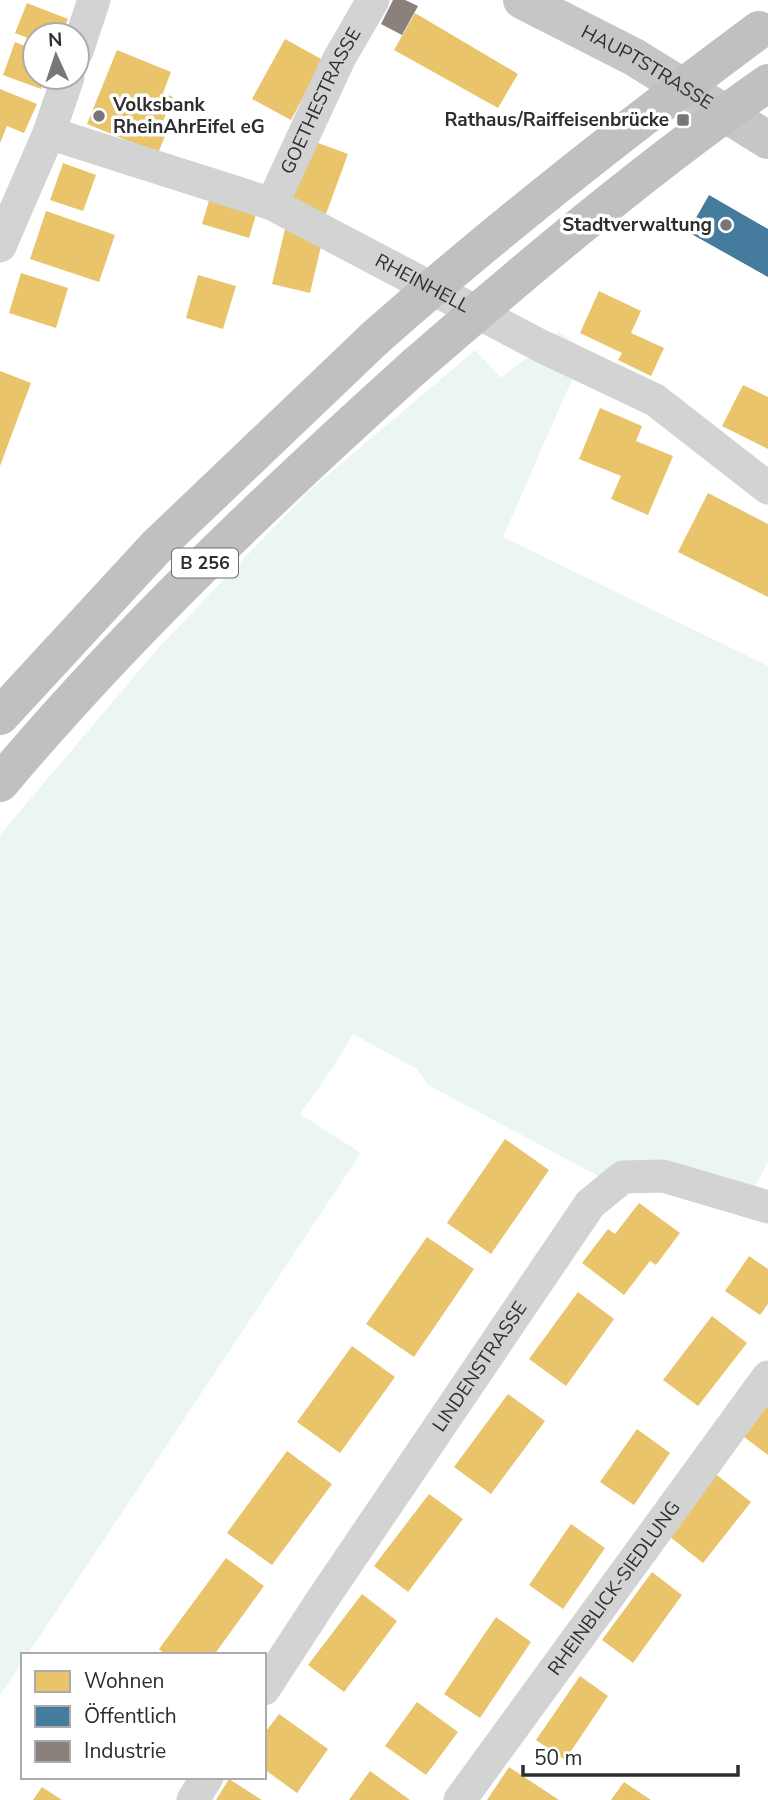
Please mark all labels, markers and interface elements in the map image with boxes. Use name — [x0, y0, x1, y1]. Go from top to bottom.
street label: HAUPTSTRASSE — [577, 19, 718, 116]
north arrow — [21, 21, 91, 91]
street label: GOETHESTRASSE — [275, 23, 367, 178]
text: N — [47, 27, 63, 53]
place label: Volksbank RheinAhrEifel eG — [112, 92, 265, 140]
place label: Rathaus/Raiffeisenbrücke — [444, 107, 669, 133]
marker: Volksbank RheinAhrEifel eG — [91, 108, 107, 124]
marker: Rathaus/Raiffeisenbrücke — [675, 112, 691, 128]
place label: Stadtverwaltung — [562, 212, 712, 238]
marker: Stadtverwaltung — [718, 217, 734, 233]
street label: RHEINHELL — [371, 248, 475, 319]
road number: B 256 — [172, 548, 238, 578]
street label: LINDENSTRASSE — [427, 1296, 533, 1437]
street label: RHEINBLICK-SIEDLUNG — [542, 1496, 687, 1681]
legend — [21, 1653, 266, 1779]
text: Wohnen — [84, 1667, 165, 1695]
text: Öffentlich — [84, 1702, 177, 1730]
scale bar — [523, 1734, 738, 1778]
text: Industrie — [84, 1737, 166, 1765]
text: 50 m — [534, 1744, 583, 1772]

